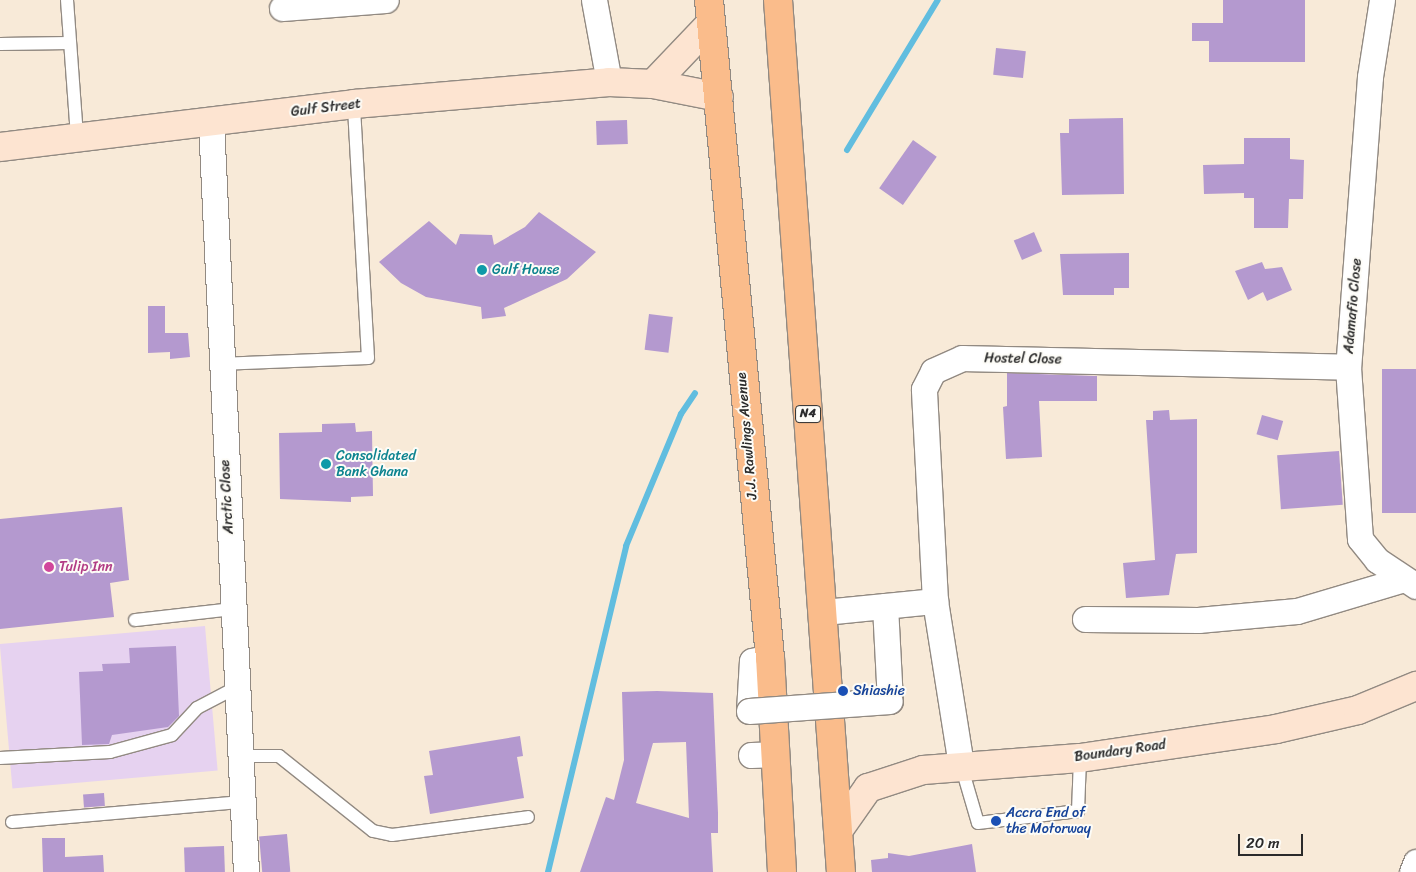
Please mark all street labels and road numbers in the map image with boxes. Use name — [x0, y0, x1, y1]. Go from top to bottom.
street label: Gulf Street — [290, 95, 362, 121]
street label: Adamafio Close — [1340, 258, 1366, 354]
street label: Hostel Close — [984, 350, 1062, 368]
street label: J.J. Rawlings Avenue — [733, 372, 761, 500]
road number: N4 — [794, 404, 822, 424]
street label: Arctic Close — [217, 459, 237, 535]
street label: Boundary Road — [1073, 736, 1167, 766]

